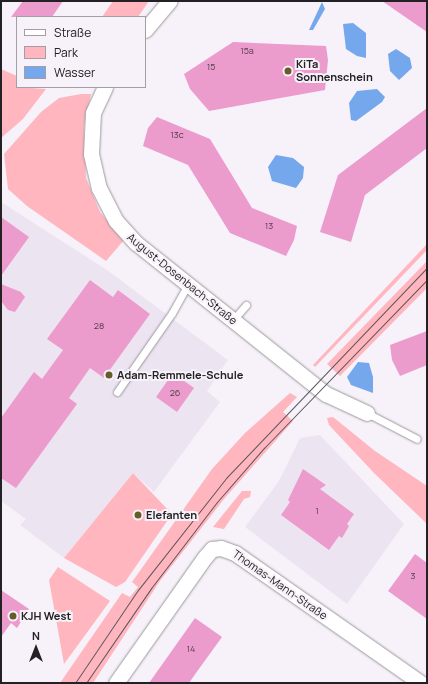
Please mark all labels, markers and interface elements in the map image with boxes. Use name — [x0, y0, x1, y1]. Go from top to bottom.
legend — [16, 16, 146, 88]
text: Straße — [54, 24, 91, 41]
text: Park — [54, 44, 78, 61]
house number: 15a — [240, 46, 254, 56]
place label: KiTa Sonnenschein — [296, 58, 373, 84]
house number: 15 — [207, 62, 215, 72]
text: Wasser — [54, 64, 95, 81]
marker: KiTa Sonnenschein — [283, 66, 293, 76]
house number: 13c — [170, 130, 184, 140]
house number: 13 — [265, 221, 273, 231]
street label: August-Dosenbach-Straße — [124, 231, 240, 327]
house number: 28 — [94, 321, 104, 331]
place label: Adam-Remmele-Schule — [117, 368, 243, 382]
marker: Adam-Remmele-Schule — [104, 370, 114, 380]
house number: 26 — [170, 388, 180, 398]
house number: 1 — [315, 506, 319, 516]
place label: Elefanten — [146, 508, 197, 522]
marker: Elefanten — [133, 510, 143, 520]
street label: Thomas-Mann-Straße — [230, 547, 330, 623]
house number: 3 — [411, 571, 415, 581]
place label: KJH West — [21, 609, 71, 623]
marker: KJH West — [8, 611, 18, 621]
north arrow — [16, 628, 56, 668]
text: N — [32, 628, 40, 643]
house number: 14 — [187, 644, 195, 654]

